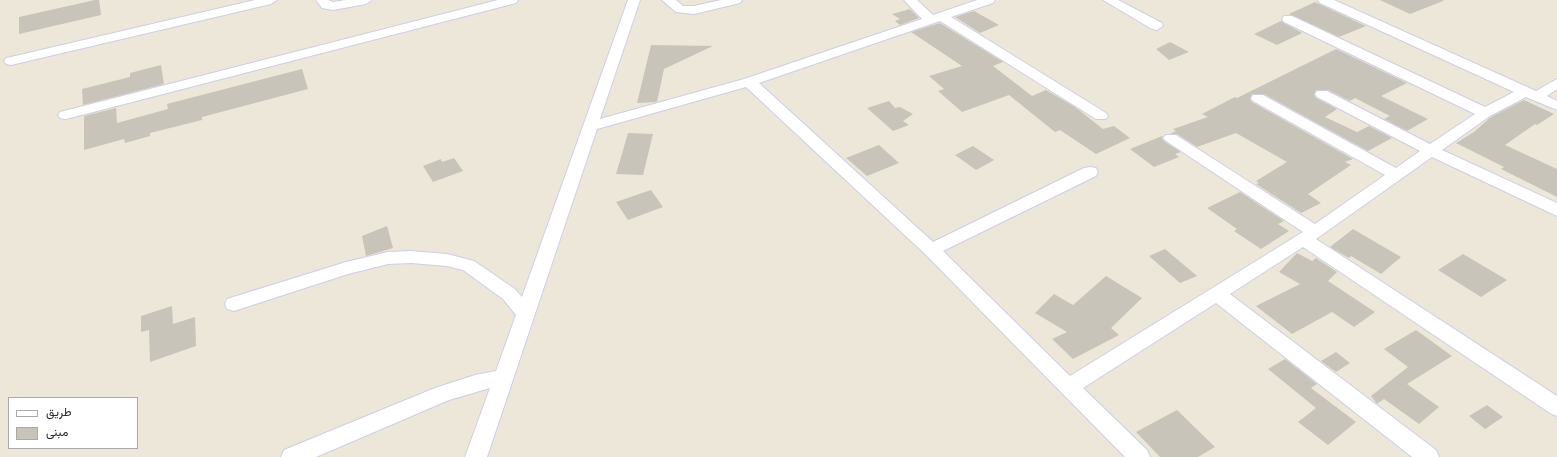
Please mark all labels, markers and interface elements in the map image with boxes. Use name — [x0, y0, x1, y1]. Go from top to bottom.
legend — [8, 397, 138, 449]
text: طريق — [46, 405, 71, 419]
text: مبنى — [46, 425, 68, 439]

